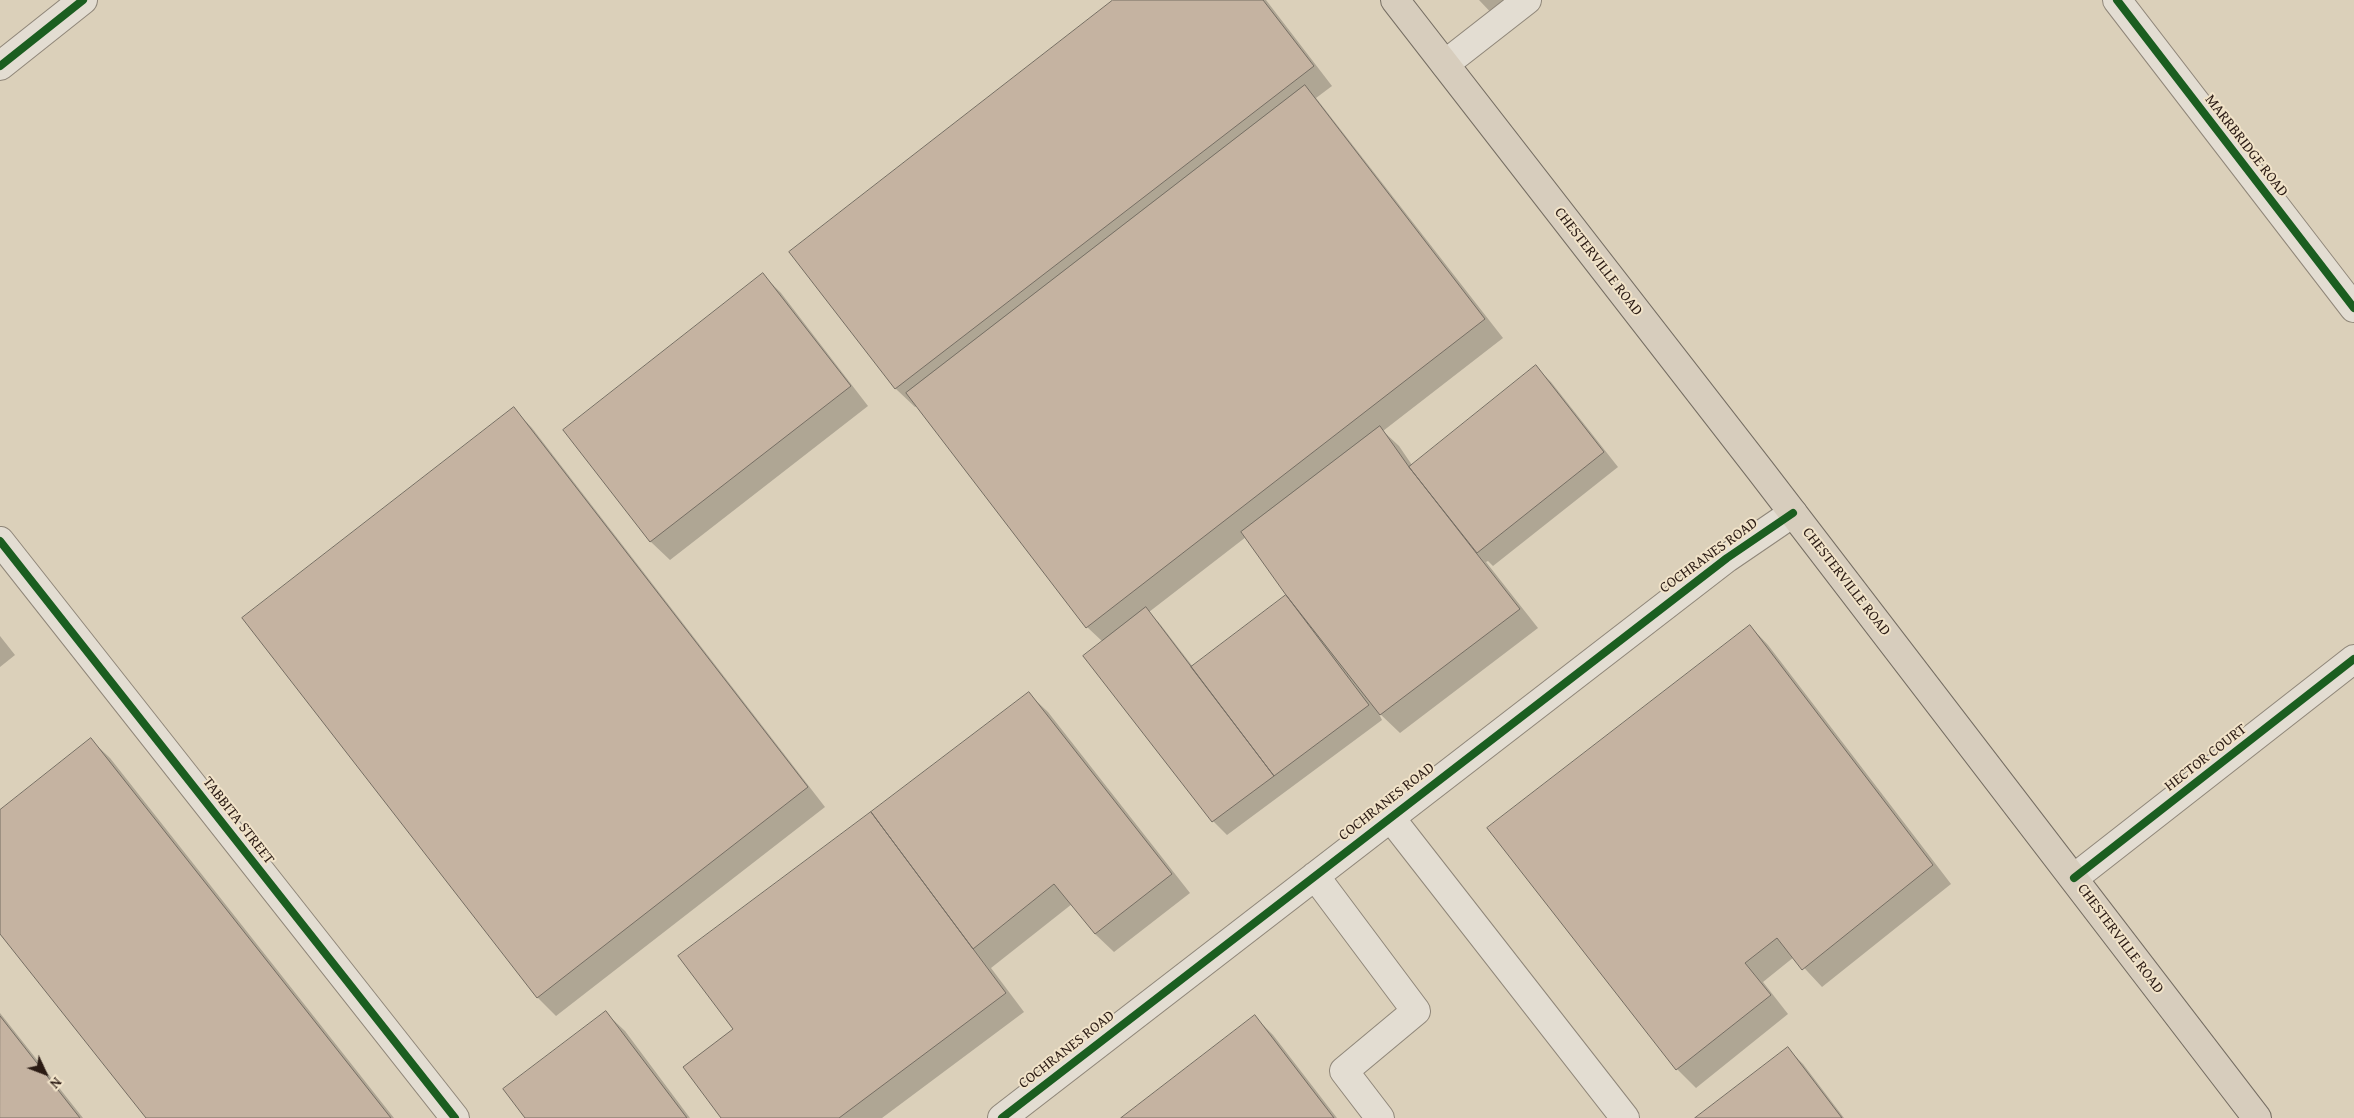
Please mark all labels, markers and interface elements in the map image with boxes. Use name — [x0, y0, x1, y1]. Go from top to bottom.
street label: MARRBRIDGE ROAD — [2200, 91, 2292, 201]
street label: CHESTERVILLE ROAD — [1550, 204, 1646, 320]
street label: COCHRANES ROAD — [1657, 514, 1761, 598]
street label: CHESTERVILLE ROAD — [1798, 524, 1894, 640]
street label: HECTOR COURT — [2161, 720, 2251, 796]
street label: COCHRANES ROAD — [1336, 759, 1438, 845]
street label: TABBITA STREET — [198, 774, 278, 868]
street label: CHESTERVILLE ROAD — [2073, 881, 2167, 997]
street label: COCHRANES ROAD — [1016, 1007, 1118, 1093]
north arrow — [20, 1048, 70, 1098]
text: N — [45, 1073, 66, 1093]

